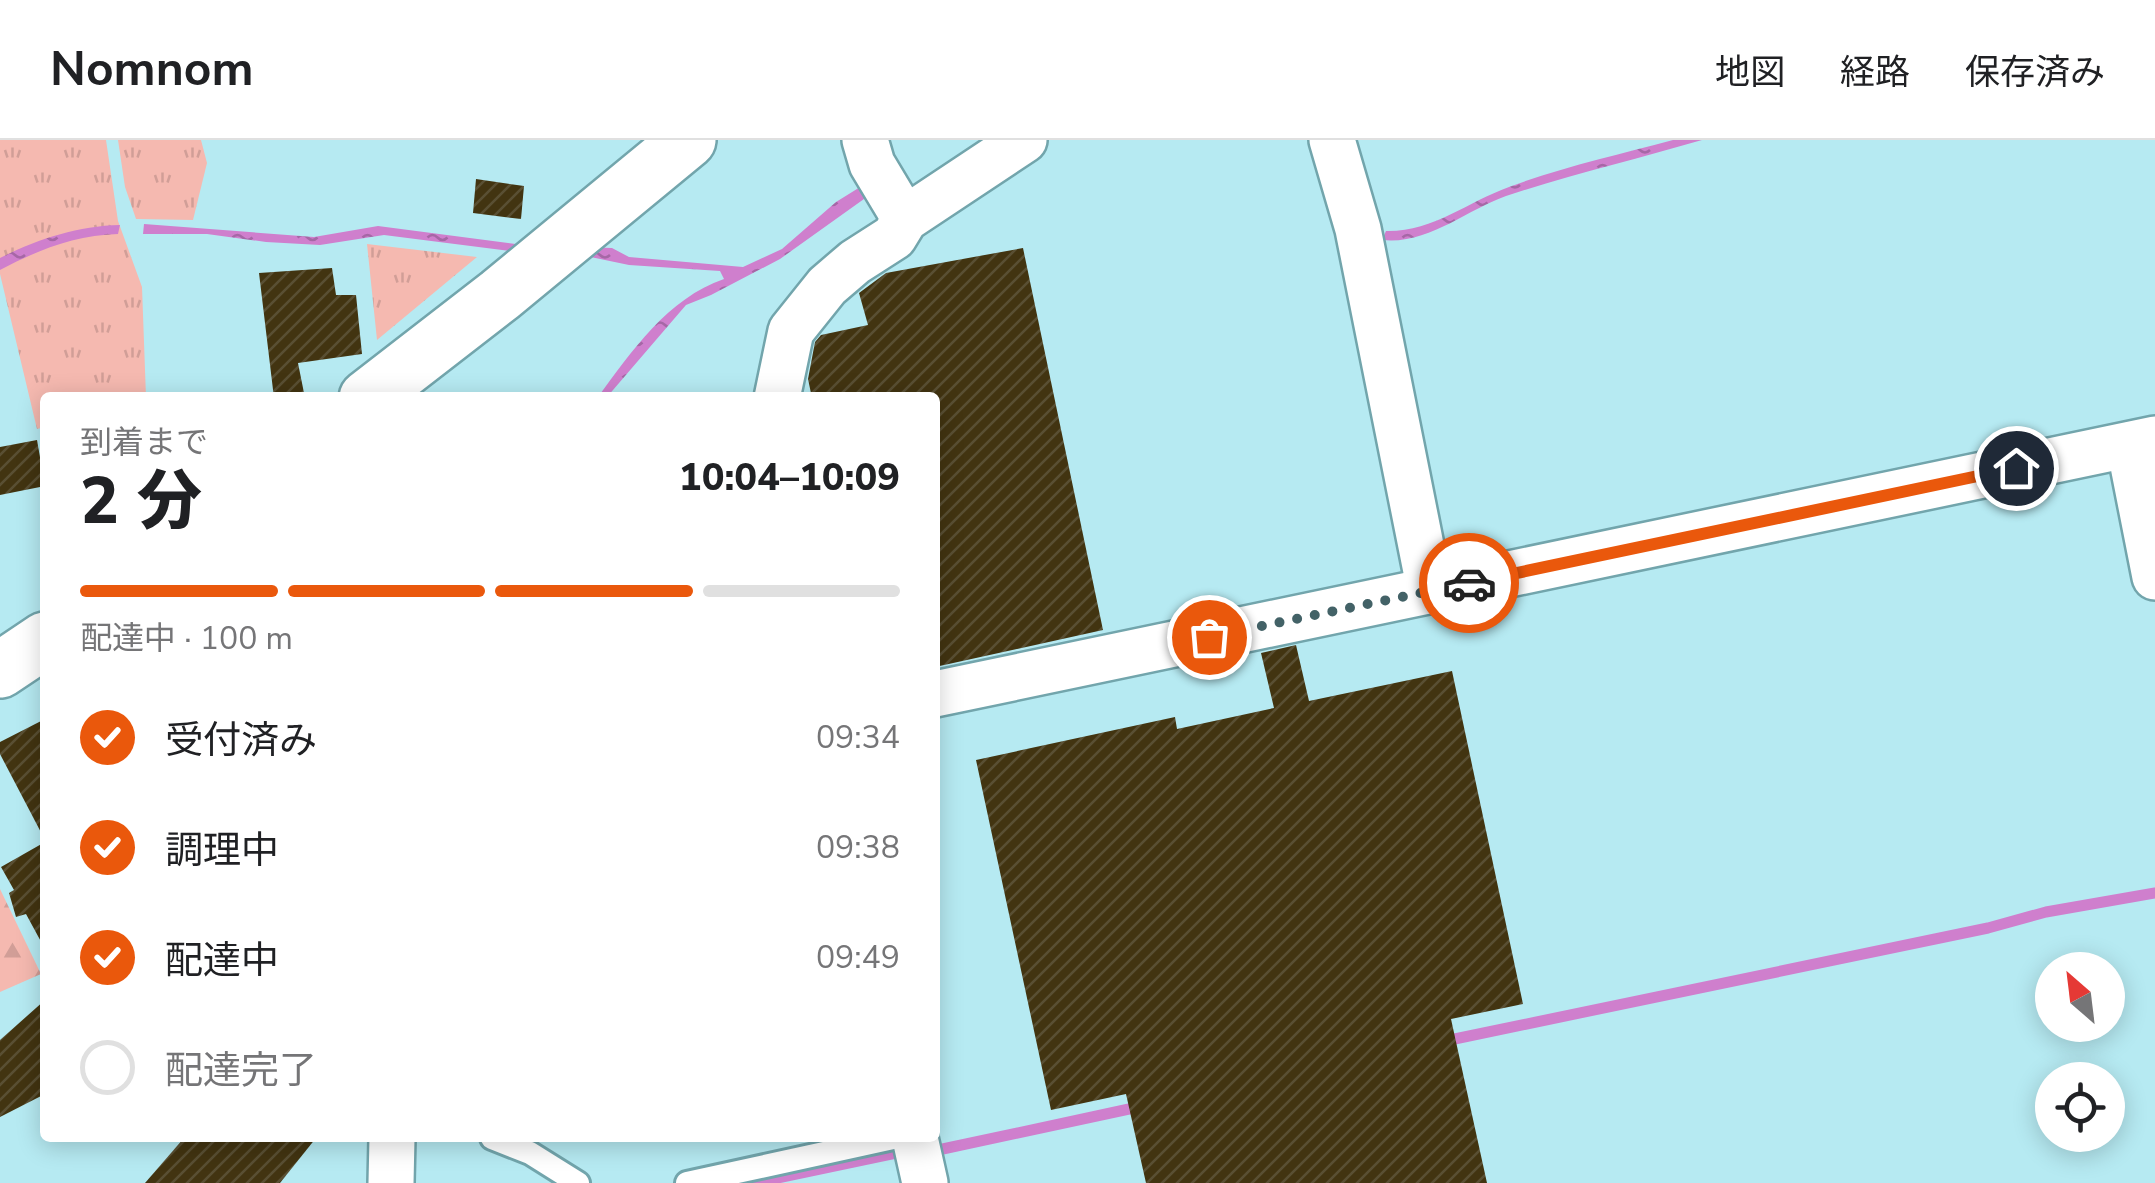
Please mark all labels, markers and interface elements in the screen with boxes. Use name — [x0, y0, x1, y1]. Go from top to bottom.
text: Nomnom — [50, 36, 253, 102]
text: 地図 — [1715, 49, 1785, 96]
text: 経路 — [1840, 49, 1910, 96]
text: 保存済み — [1965, 49, 2105, 96]
text: 到着まで — [80, 421, 208, 464]
pin — [1974, 426, 2059, 511]
icon: home — [1989, 441, 2044, 496]
text: 10:04–10:09 — [679, 452, 900, 503]
text: 2 分 — [80, 457, 202, 546]
courier — [1419, 533, 1519, 633]
icon: car — [1442, 556, 1497, 611]
pin — [1167, 595, 1252, 680]
icon: bag — [1182, 610, 1237, 665]
text: 配達中 · 100 m — [80, 617, 293, 660]
icon: check — [80, 710, 135, 765]
text: 受付済み — [165, 715, 317, 766]
text: 09:34 — [816, 716, 900, 759]
icon: check — [80, 820, 135, 875]
text: 調理中 — [165, 825, 279, 876]
text: 09:38 — [816, 826, 900, 869]
icon: check — [80, 930, 135, 985]
text: 配達中 — [165, 935, 279, 986]
text: 09:49 — [816, 936, 900, 979]
north arrow — [2035, 952, 2125, 1042]
map controls — [2035, 952, 2125, 1152]
text: 配達完了 — [165, 1045, 317, 1096]
button: locate — [2035, 1062, 2125, 1152]

